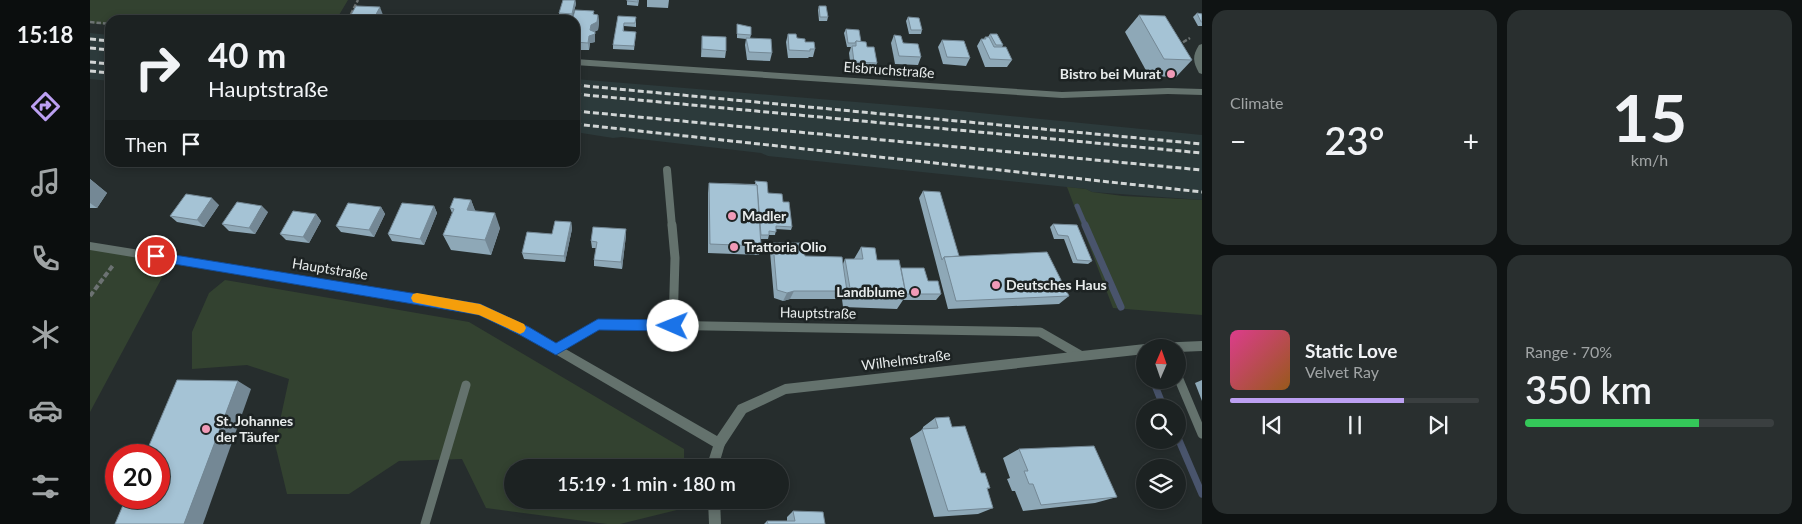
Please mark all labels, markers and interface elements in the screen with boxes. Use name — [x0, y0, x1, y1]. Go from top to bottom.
text: 15:18 — [17, 21, 73, 48]
text: 40 m — [208, 33, 286, 75]
icon: right — [125, 35, 190, 100]
street label: Elsbruchstraße — [843, 58, 935, 81]
place label: Bistro bei Murat — [1060, 65, 1162, 82]
marker: Bistro bei Murat — [1165, 68, 1177, 80]
text: Hauptstraße — [208, 75, 328, 102]
text: 15 — [1612, 78, 1687, 156]
icon: directions — [28, 89, 63, 124]
text: Climate — [1230, 93, 1283, 112]
text: 23° — [1325, 117, 1384, 163]
text: − — [1230, 124, 1246, 158]
text: + — [1463, 124, 1479, 158]
icon: arrive — [177, 130, 205, 158]
text: Then — [125, 133, 167, 156]
text: km/h — [1631, 150, 1668, 169]
icon: music — [28, 165, 63, 200]
place label: Madler — [742, 207, 787, 224]
marker: Madler — [726, 210, 738, 222]
pin — [135, 235, 177, 277]
place label: Trattoria Olio — [744, 238, 827, 255]
icon: phone — [28, 241, 63, 276]
marker: Trattoria Olio — [728, 241, 740, 253]
icon: arrive — [142, 242, 170, 270]
street label: Hauptstraße — [291, 254, 369, 283]
place label: Deutsches Haus — [1006, 276, 1107, 293]
marker: Deutsches Haus — [990, 279, 1002, 291]
place label: Landblume — [836, 283, 906, 300]
marker: Landblume — [909, 286, 921, 298]
position arrow — [646, 299, 698, 351]
street label: Hauptstraße — [780, 303, 856, 322]
icon: climate — [28, 317, 63, 352]
north arrow — [1136, 339, 1186, 389]
map controls — [1136, 339, 1186, 509]
text: Static Love — [1305, 339, 1397, 362]
text: Range · 70% — [1525, 342, 1612, 361]
street label: Wilhelmstraße — [860, 346, 951, 373]
text: Velvet Ray — [1305, 362, 1379, 381]
text: 350 km — [1525, 366, 1652, 412]
icon: car — [28, 393, 63, 428]
button: search — [1136, 399, 1186, 449]
icon: previous — [1258, 411, 1286, 439]
icon: pause — [1341, 411, 1369, 439]
icon: next — [1424, 411, 1452, 439]
place label: St. Johannes der Täufer — [216, 412, 293, 445]
marker: St. Johannes der Täufer — [200, 423, 212, 435]
speed limit sign: 20 — [105, 444, 170, 509]
button: layers — [1136, 459, 1186, 509]
icon: filters — [28, 469, 63, 504]
text: 15:19 · 1 min · 180 m — [557, 472, 736, 495]

